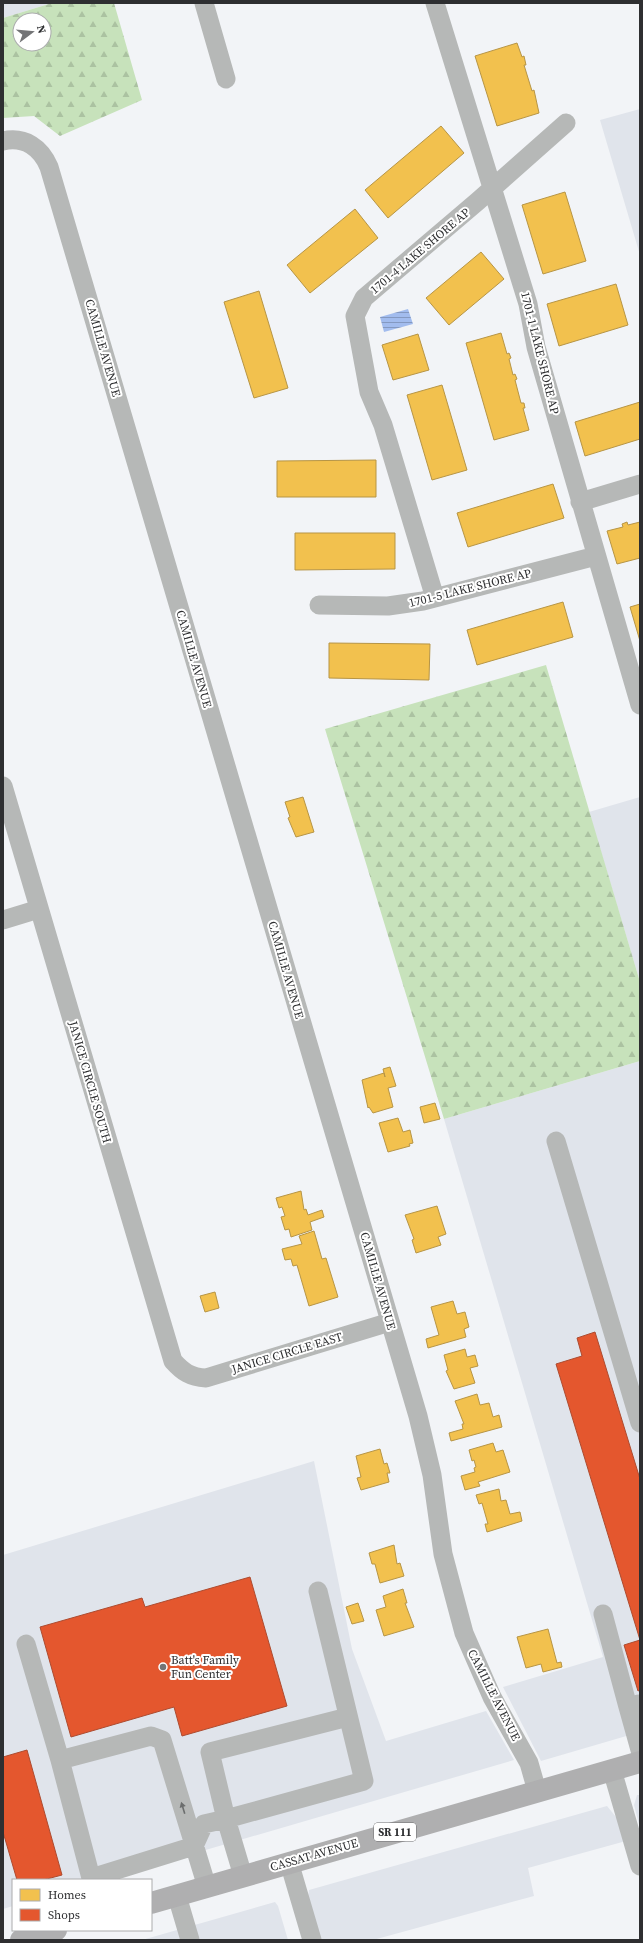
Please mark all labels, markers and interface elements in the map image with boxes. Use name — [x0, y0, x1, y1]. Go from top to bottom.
north arrow — [12, 12, 52, 52]
text: N — [33, 23, 49, 35]
street label: 1701-4 LAKE SHORE AP — [367, 204, 473, 298]
street label: 1701-1 LAKE SHORE AP — [517, 290, 563, 416]
street label: CAMILLE AVENUE — [81, 297, 125, 399]
street label: 1701-5 LAKE SHORE AP — [407, 565, 533, 611]
street label: CAMILLE AVENUE — [172, 608, 216, 710]
street label: CAMILLE AVENUE — [264, 919, 308, 1021]
street label: JANICE CIRCLE SOUTH — [65, 1018, 115, 1145]
street label: CAMILLE AVENUE — [356, 1230, 400, 1332]
street label: JANICE CIRCLE EAST — [229, 1328, 345, 1378]
street label: CAMILLE AVENUE — [464, 1646, 524, 1744]
place label: Batt's Family Fun Center — [171, 1652, 240, 1682]
marker: Batt's Family Fun Center — [158, 1662, 168, 1672]
one-way arrow — [180, 1802, 186, 1814]
road number: SR 111 — [374, 1823, 416, 1841]
street label: CASSAT AVENUE — [268, 1835, 360, 1875]
legend — [12, 1879, 152, 1931]
text: Homes — [48, 1887, 86, 1903]
text: Shops — [48, 1907, 80, 1923]

